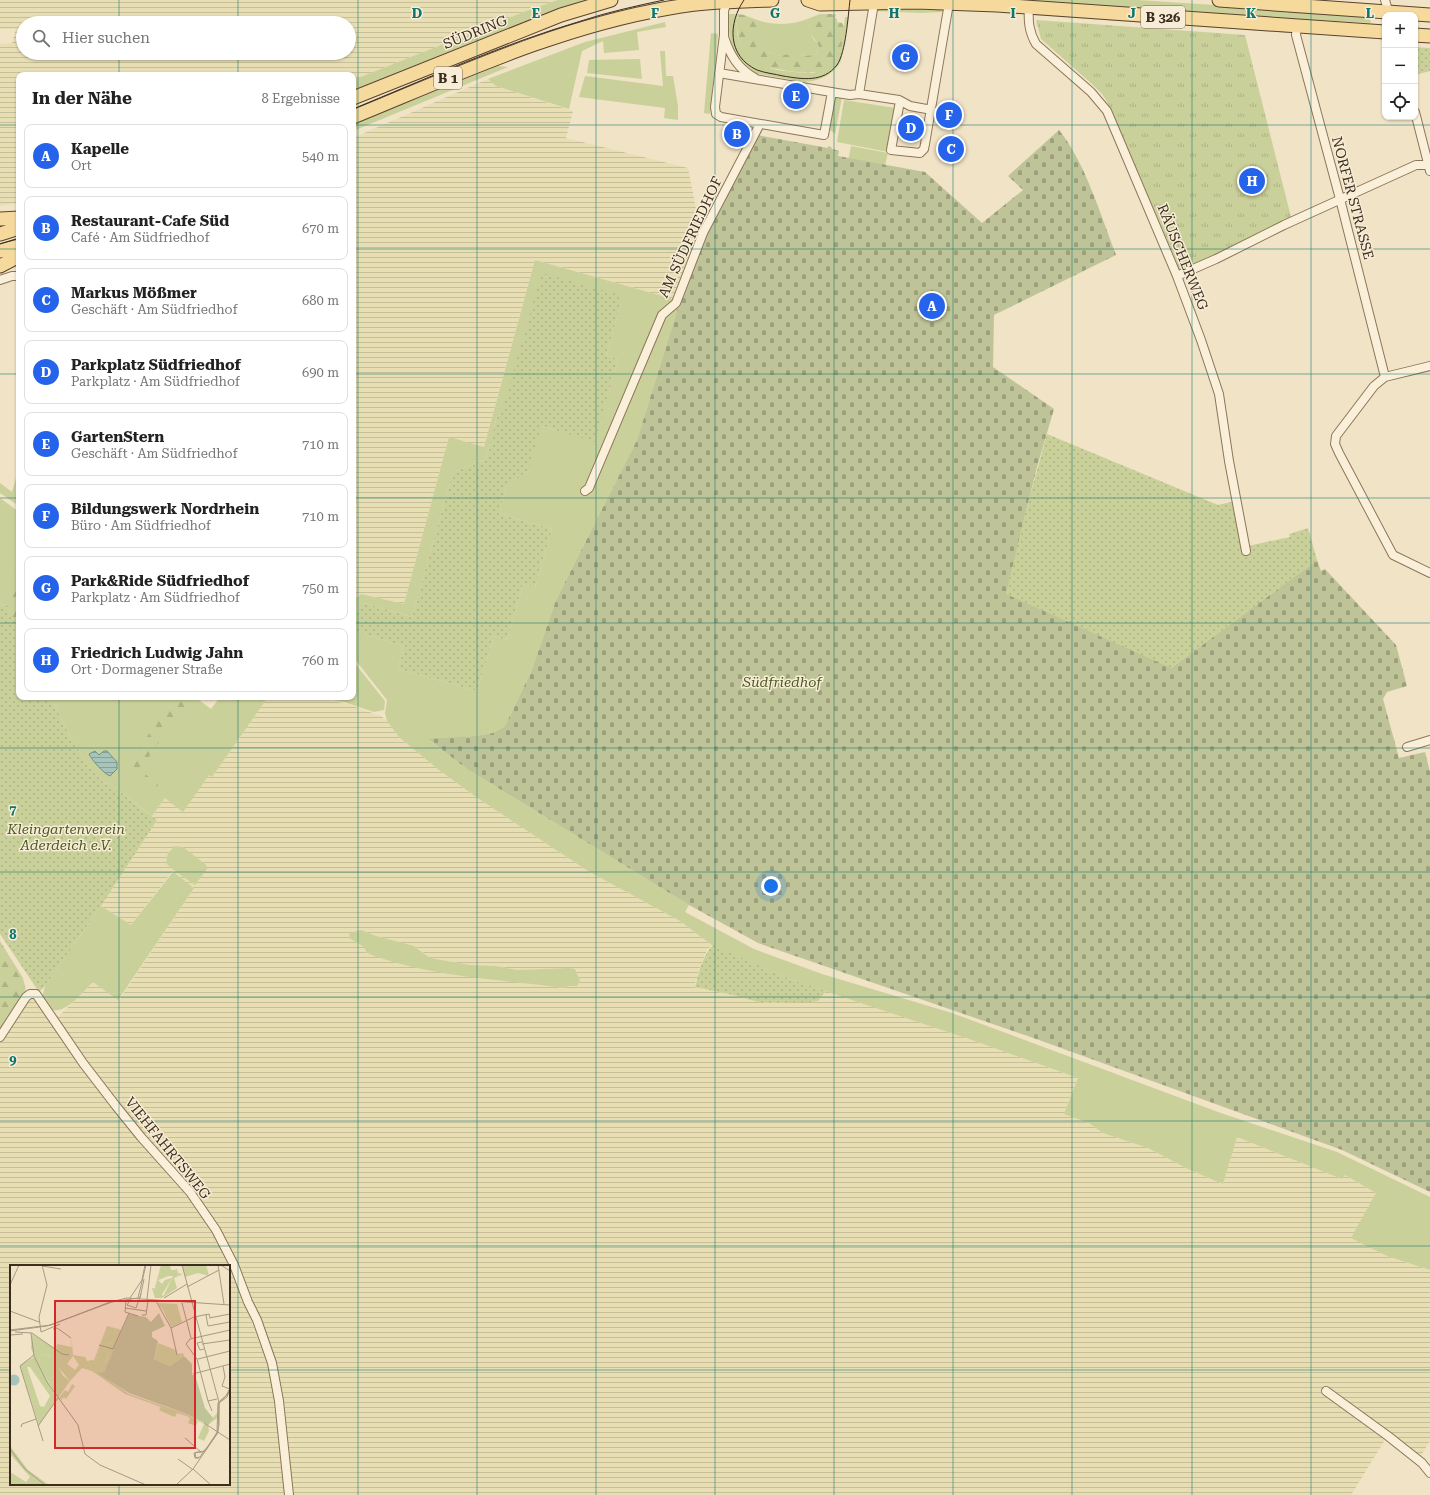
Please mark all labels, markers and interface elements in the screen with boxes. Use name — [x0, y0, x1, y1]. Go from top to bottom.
text: D — [412, 6, 422, 21]
text: E — [532, 6, 540, 21]
text: F — [651, 6, 659, 21]
text: G — [770, 6, 780, 21]
text: H — [889, 6, 900, 21]
text: I — [1010, 6, 1016, 21]
text: J — [1128, 6, 1136, 21]
road number: B 326 — [1141, 6, 1185, 28]
text: K — [1246, 6, 1257, 21]
text: L — [1366, 6, 1374, 21]
street label: SÜDRING — [441, 12, 510, 52]
map controls — [1382, 12, 1418, 120]
button: + — [1382, 12, 1418, 48]
search box — [16, 16, 356, 60]
icon: search — [30, 27, 52, 49]
text: Hier suchen — [62, 29, 150, 47]
pin: G — [892, 42, 918, 72]
button: − — [1382, 48, 1418, 84]
road number: B 1 — [434, 67, 462, 89]
pin: E — [783, 81, 809, 111]
button: locate — [1382, 84, 1418, 120]
text: In der Nähe — [32, 88, 132, 108]
text: 8 Ergebnisse — [262, 91, 340, 106]
pin: F — [936, 100, 962, 130]
pin: D — [898, 113, 924, 143]
pin: B — [724, 119, 750, 149]
pin: C — [938, 134, 964, 164]
street label: NORFER STRASSE — [1329, 135, 1377, 261]
text: Kapelle — [71, 140, 129, 158]
text: A — [41, 149, 51, 164]
text: 540 m — [302, 149, 339, 164]
text: Ort — [71, 158, 92, 173]
pin: H — [1239, 166, 1265, 196]
street label: AM SÜDFRIEDHOF — [655, 174, 725, 300]
street label: RÄUSCHERWEG — [1154, 202, 1212, 312]
text: Restaurant-Cafe Süd — [71, 212, 229, 230]
text: B — [41, 221, 51, 236]
text: 670 m — [302, 221, 339, 236]
text: Café · Am Südfriedhof — [71, 230, 209, 245]
text: Markus Mößmer — [71, 284, 197, 302]
pin: A — [919, 291, 945, 321]
text: C — [41, 293, 51, 308]
text: 680 m — [302, 293, 339, 308]
text: Geschäft · Am Südfriedhof — [71, 302, 237, 317]
text: Parkplatz Südfriedhof — [71, 356, 241, 374]
text: D — [41, 365, 51, 380]
text: 690 m — [302, 365, 339, 380]
text: Parkplatz · Am Südfriedhof — [71, 374, 240, 389]
text: GartenStern — [71, 428, 164, 446]
text: E — [42, 437, 50, 452]
text: 710 m — [302, 437, 339, 452]
text: Geschäft · Am Südfriedhof — [71, 446, 237, 461]
text: Bildungswerk Nordrhein — [71, 500, 259, 518]
text: F — [42, 509, 50, 524]
text: 710 m — [302, 509, 339, 524]
text: Büro · Am Südfriedhof — [71, 518, 211, 533]
text: Park&Ride Südfriedhof — [71, 572, 249, 590]
text: G — [41, 581, 51, 596]
text: 750 m — [302, 581, 339, 596]
text: Parkplatz · Am Südfriedhof — [71, 590, 240, 605]
text: Friedrich Ludwig Jahn — [71, 644, 243, 662]
text: H — [41, 653, 51, 668]
text: 760 m — [302, 653, 339, 668]
text: Ort · Dormagener Straße — [71, 662, 223, 677]
park label: Südfriedhof — [741, 674, 823, 690]
text: 7 — [9, 802, 17, 817]
park label: Kleingartenverein Aderdeich e.V. — [6, 821, 125, 853]
your location — [761, 876, 781, 896]
text: 8 — [9, 927, 17, 942]
text: 9 — [9, 1052, 17, 1067]
street label: VIEHFAHRTSWEG — [122, 1094, 214, 1202]
inset map — [10, 1265, 230, 1485]

